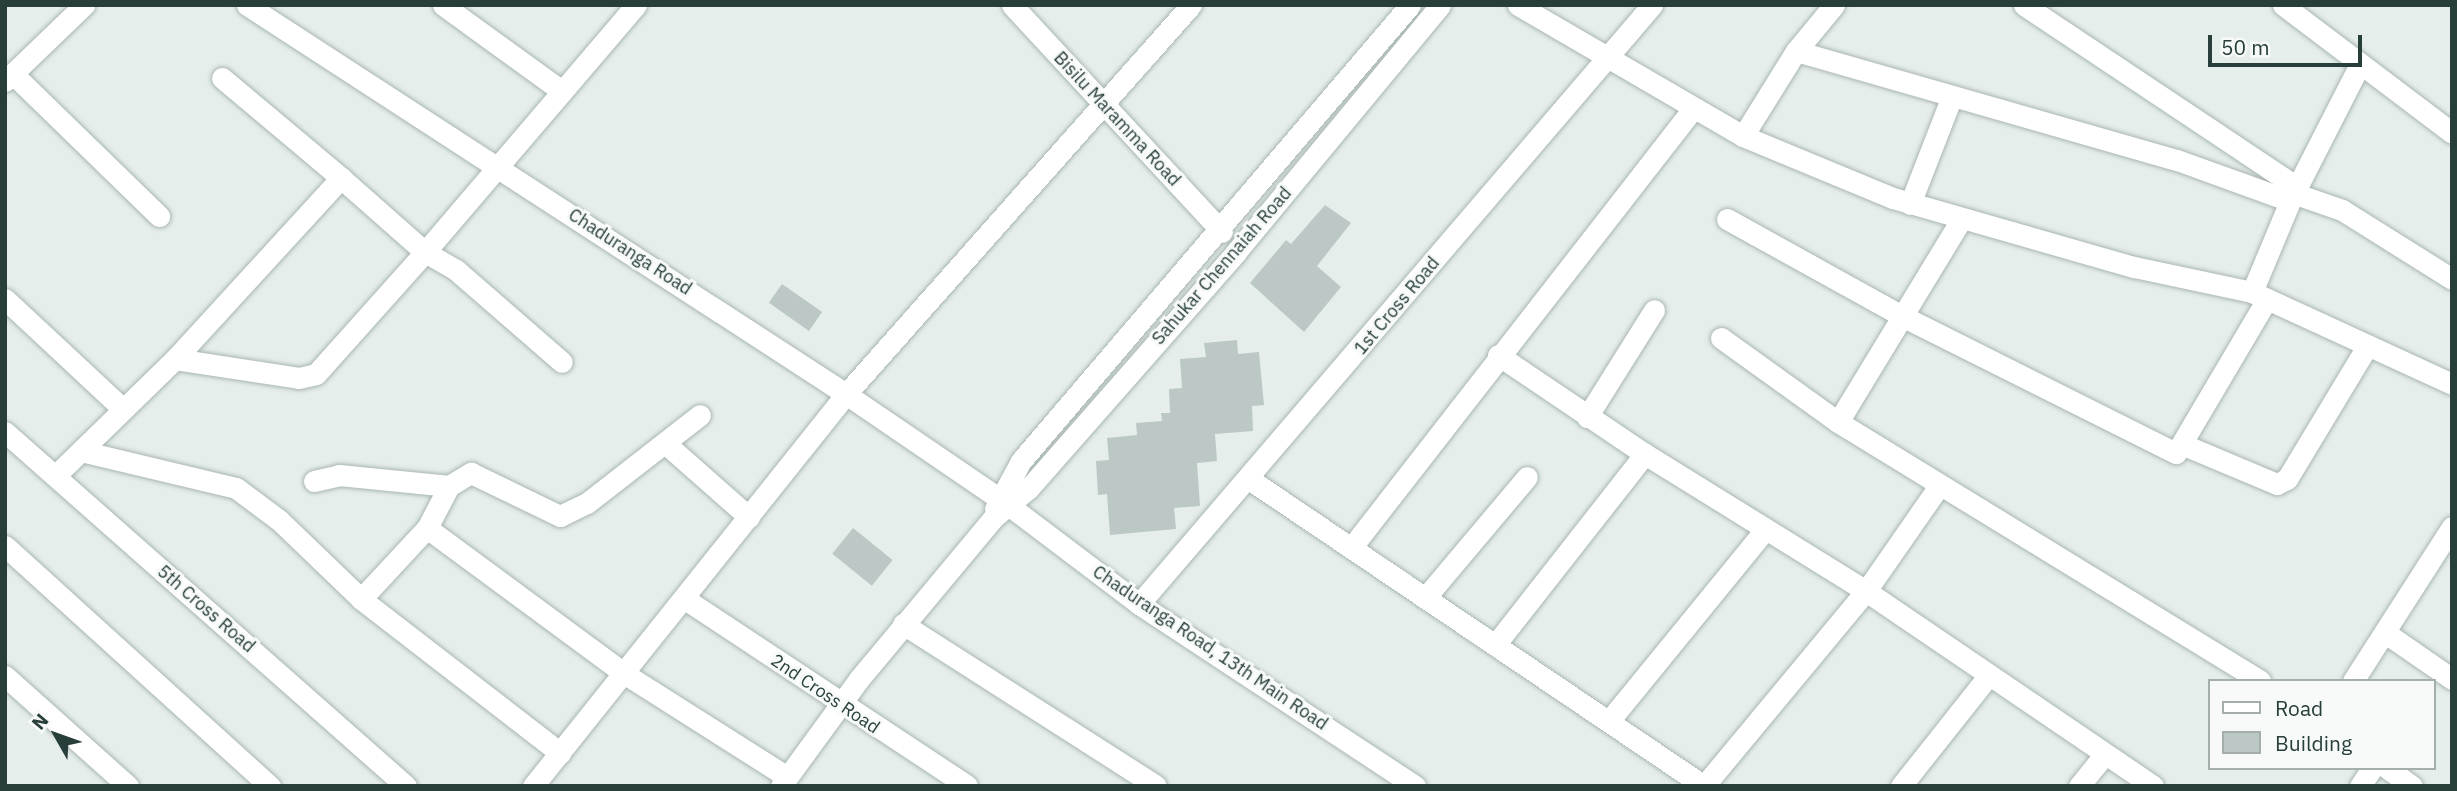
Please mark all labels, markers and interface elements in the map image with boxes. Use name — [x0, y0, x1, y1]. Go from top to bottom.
scale bar — [2212, 21, 2366, 65]
text: 50 m — [2221, 33, 2270, 61]
street label: Bisilu Maramma Road — [1049, 47, 1185, 191]
street label: Sahukar Chennaiah Road — [1148, 183, 1296, 349]
street label: Chaduranga Road — [564, 204, 696, 300]
street label: 1st Cross Road — [1350, 253, 1444, 359]
street label: 5th Cross Road — [153, 561, 259, 657]
street label: Chaduranga Road, 13th Main Road — [1088, 561, 1332, 735]
street label: 2nd Cross Road — [767, 650, 883, 738]
legend — [2208, 679, 2436, 770]
text: Road — [2275, 694, 2323, 722]
north arrow — [21, 700, 91, 770]
text: N — [26, 709, 54, 734]
text: Building — [2275, 729, 2352, 757]

